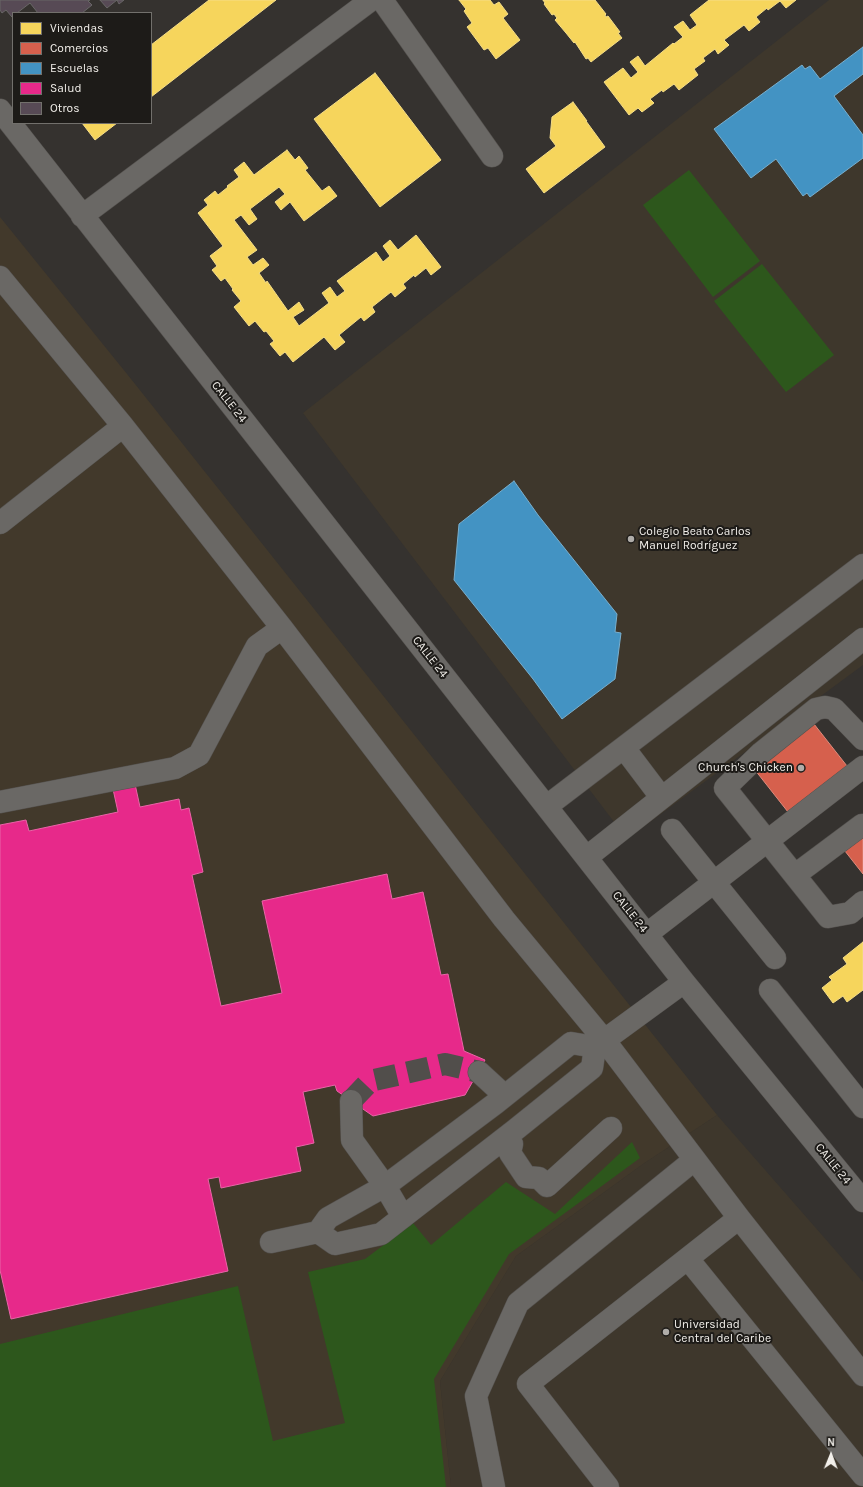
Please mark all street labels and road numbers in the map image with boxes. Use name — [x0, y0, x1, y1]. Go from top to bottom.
street label: CALLE 24 — [208, 378, 250, 426]
street label: CALLE 24 — [409, 633, 451, 681]
street label: CALLE 24 — [609, 888, 651, 936]
street label: CALLE 24 — [812, 1141, 854, 1187]

